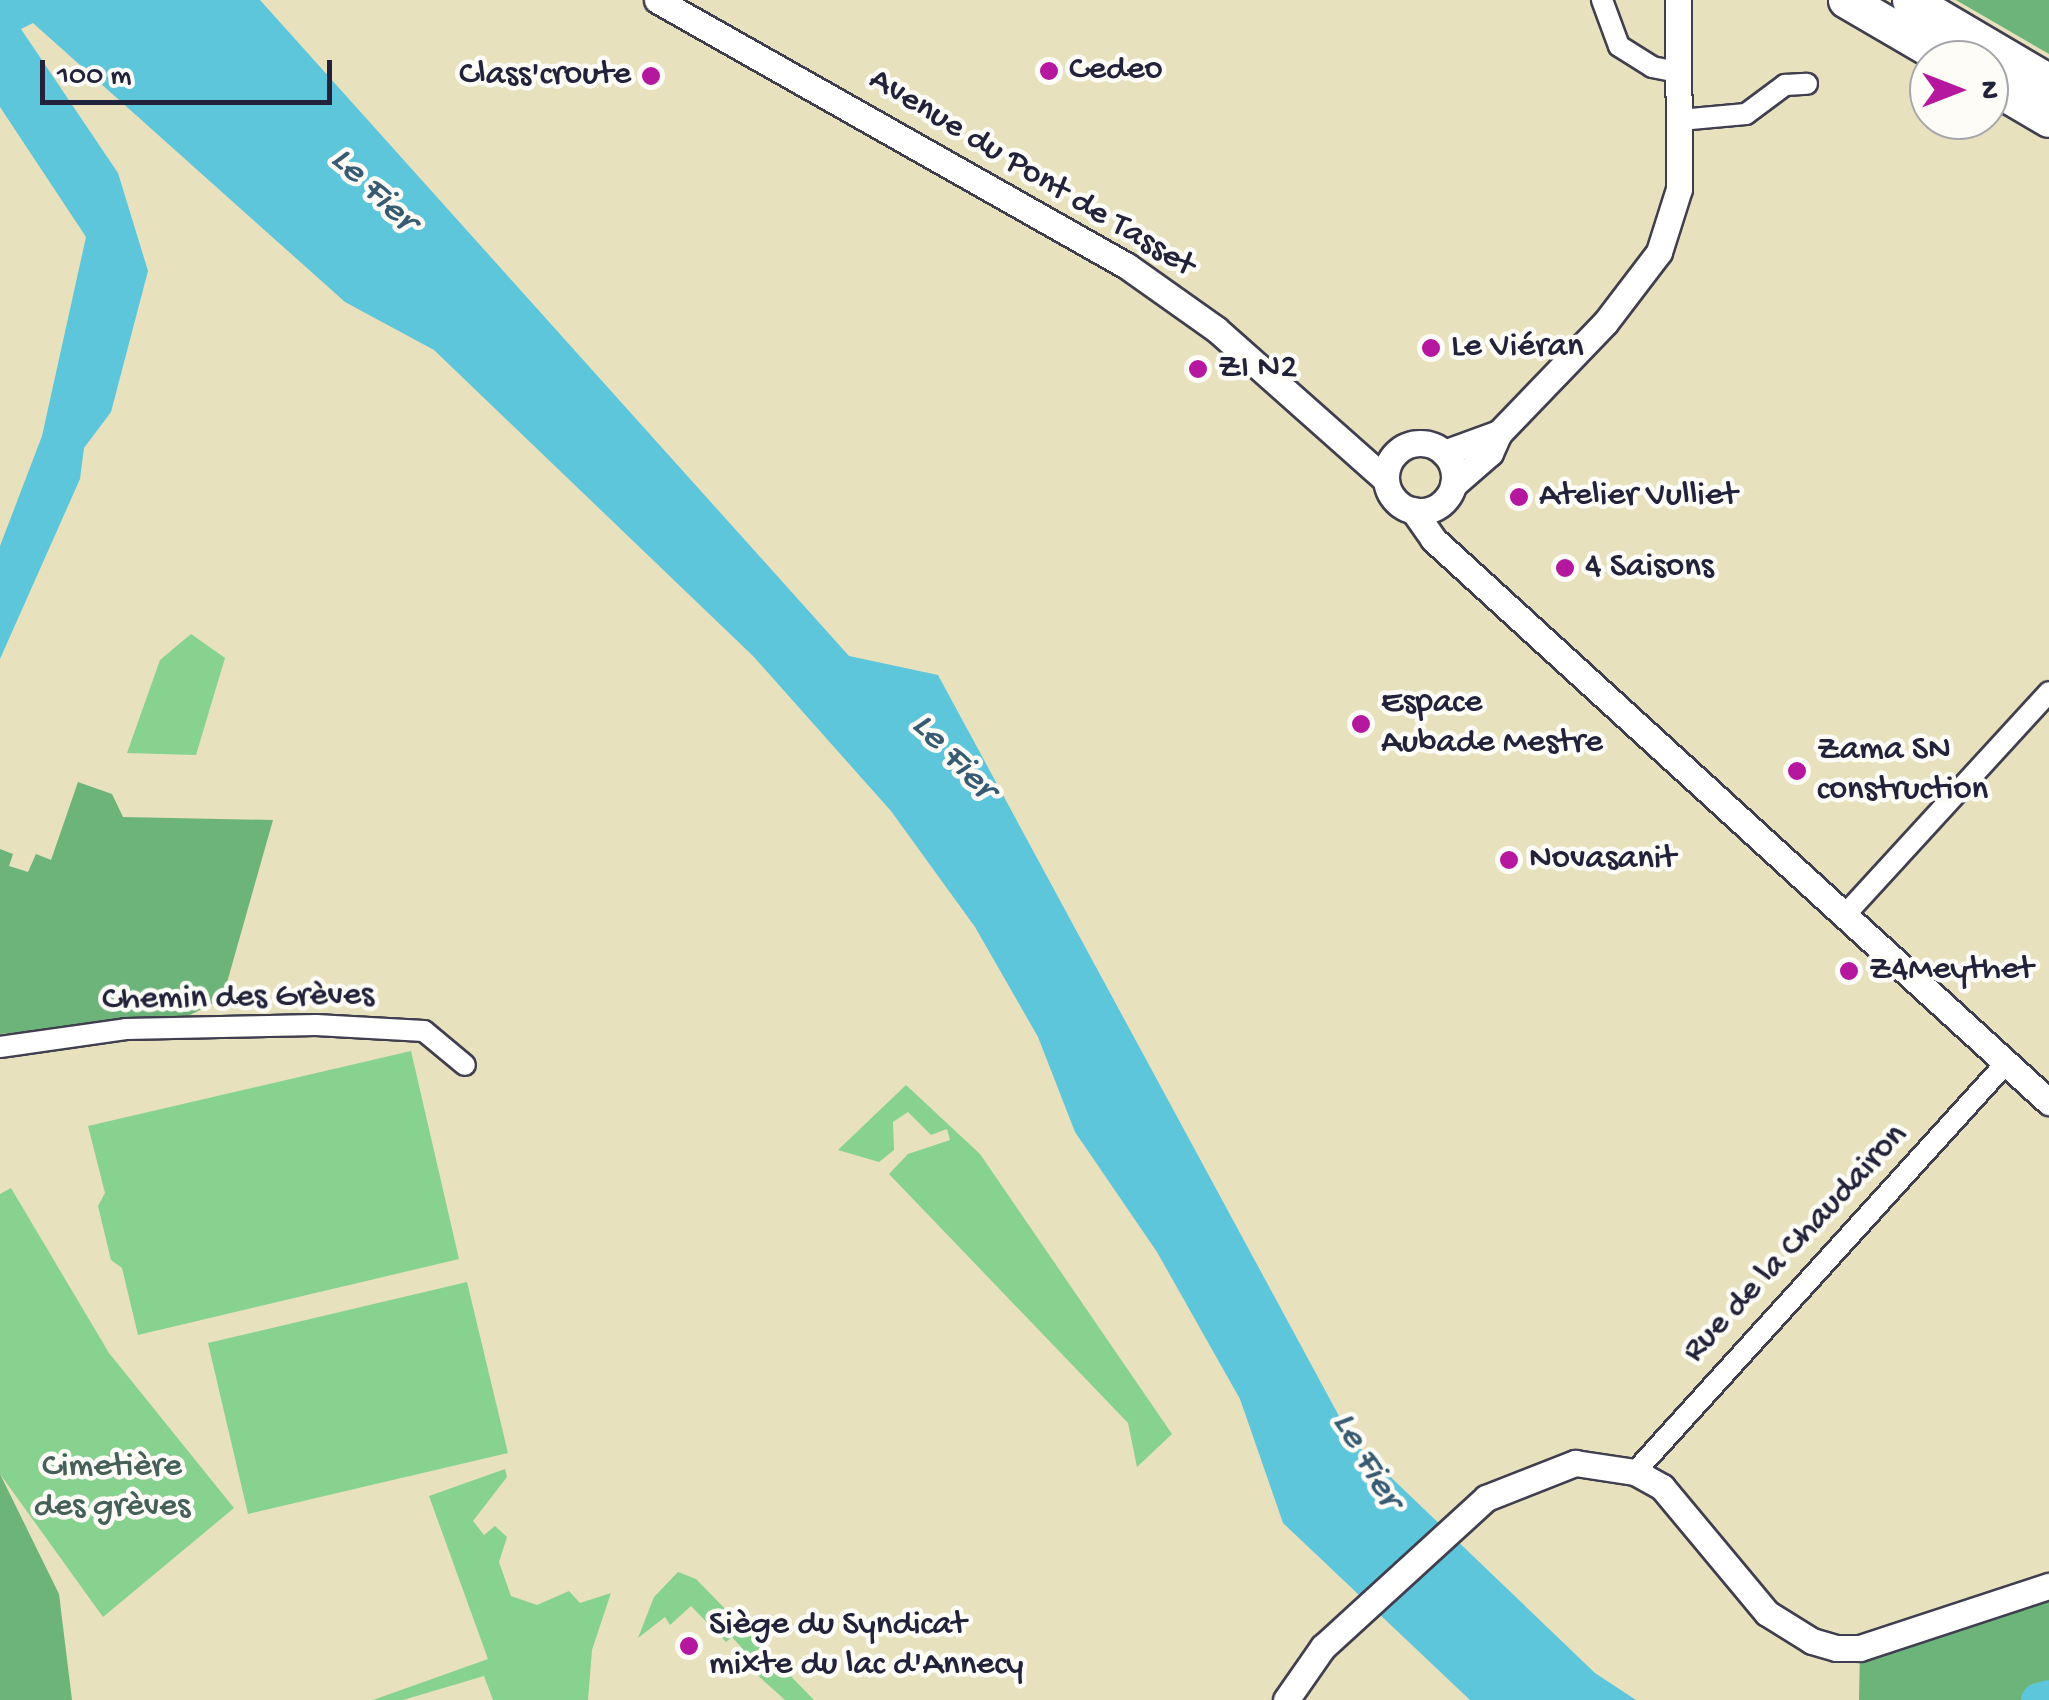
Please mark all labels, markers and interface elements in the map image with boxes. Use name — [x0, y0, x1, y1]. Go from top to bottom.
scale bar — [45, 40, 338, 102]
north arrow — [1909, 40, 2009, 140]
place label: Cedeo — [1069, 50, 1163, 92]
place label: Class'croute — [459, 55, 631, 97]
text: 100 m — [57, 60, 132, 95]
street label: Avenue du Pont de Tasset — [860, 60, 1202, 288]
marker: Cedeo — [1038, 60, 1060, 82]
marker: Class'croute — [640, 65, 662, 87]
text: N — [1971, 81, 2004, 99]
water label: Le Fier — [319, 139, 425, 243]
place label: Le Viéran — [1451, 327, 1584, 369]
marker: Le Viéran — [1420, 337, 1442, 359]
place label: ZI N2 — [1218, 348, 1297, 390]
marker: ZI N2 — [1187, 358, 1209, 380]
place label: Atelier Vulliet — [1539, 476, 1737, 518]
marker: Atelier Vulliet — [1508, 486, 1530, 508]
place label: 4 Saisons — [1585, 547, 1714, 589]
marker: 4 Saisons — [1554, 557, 1576, 579]
place label: Espace Aubade Mestre — [1381, 683, 1603, 765]
water label: Le Fier — [900, 705, 1004, 811]
marker: Espace Aubade Mestre — [1350, 713, 1372, 735]
place label: Zama SN construction — [1817, 730, 1988, 812]
marker: Zama SN construction — [1786, 760, 1808, 782]
place label: Novasanit — [1529, 839, 1676, 881]
marker: Novasanit — [1498, 849, 1520, 871]
place label: Z4Meythet — [1869, 950, 2033, 992]
marker: Z4Meythet — [1838, 960, 1860, 982]
street label: Chemin des Grèves — [102, 976, 374, 1022]
street label: Rue de la Chaudairon — [1674, 1116, 1918, 1372]
water label: Le Fier — [1319, 1405, 1411, 1517]
park label: Cimetière des grèves — [34, 1447, 190, 1529]
place label: Siège du Syndicat mixte du lac d'Annecy — [709, 1605, 1024, 1687]
marker: Siège du Syndicat mixte du lac d'Annecy — [678, 1635, 700, 1657]

